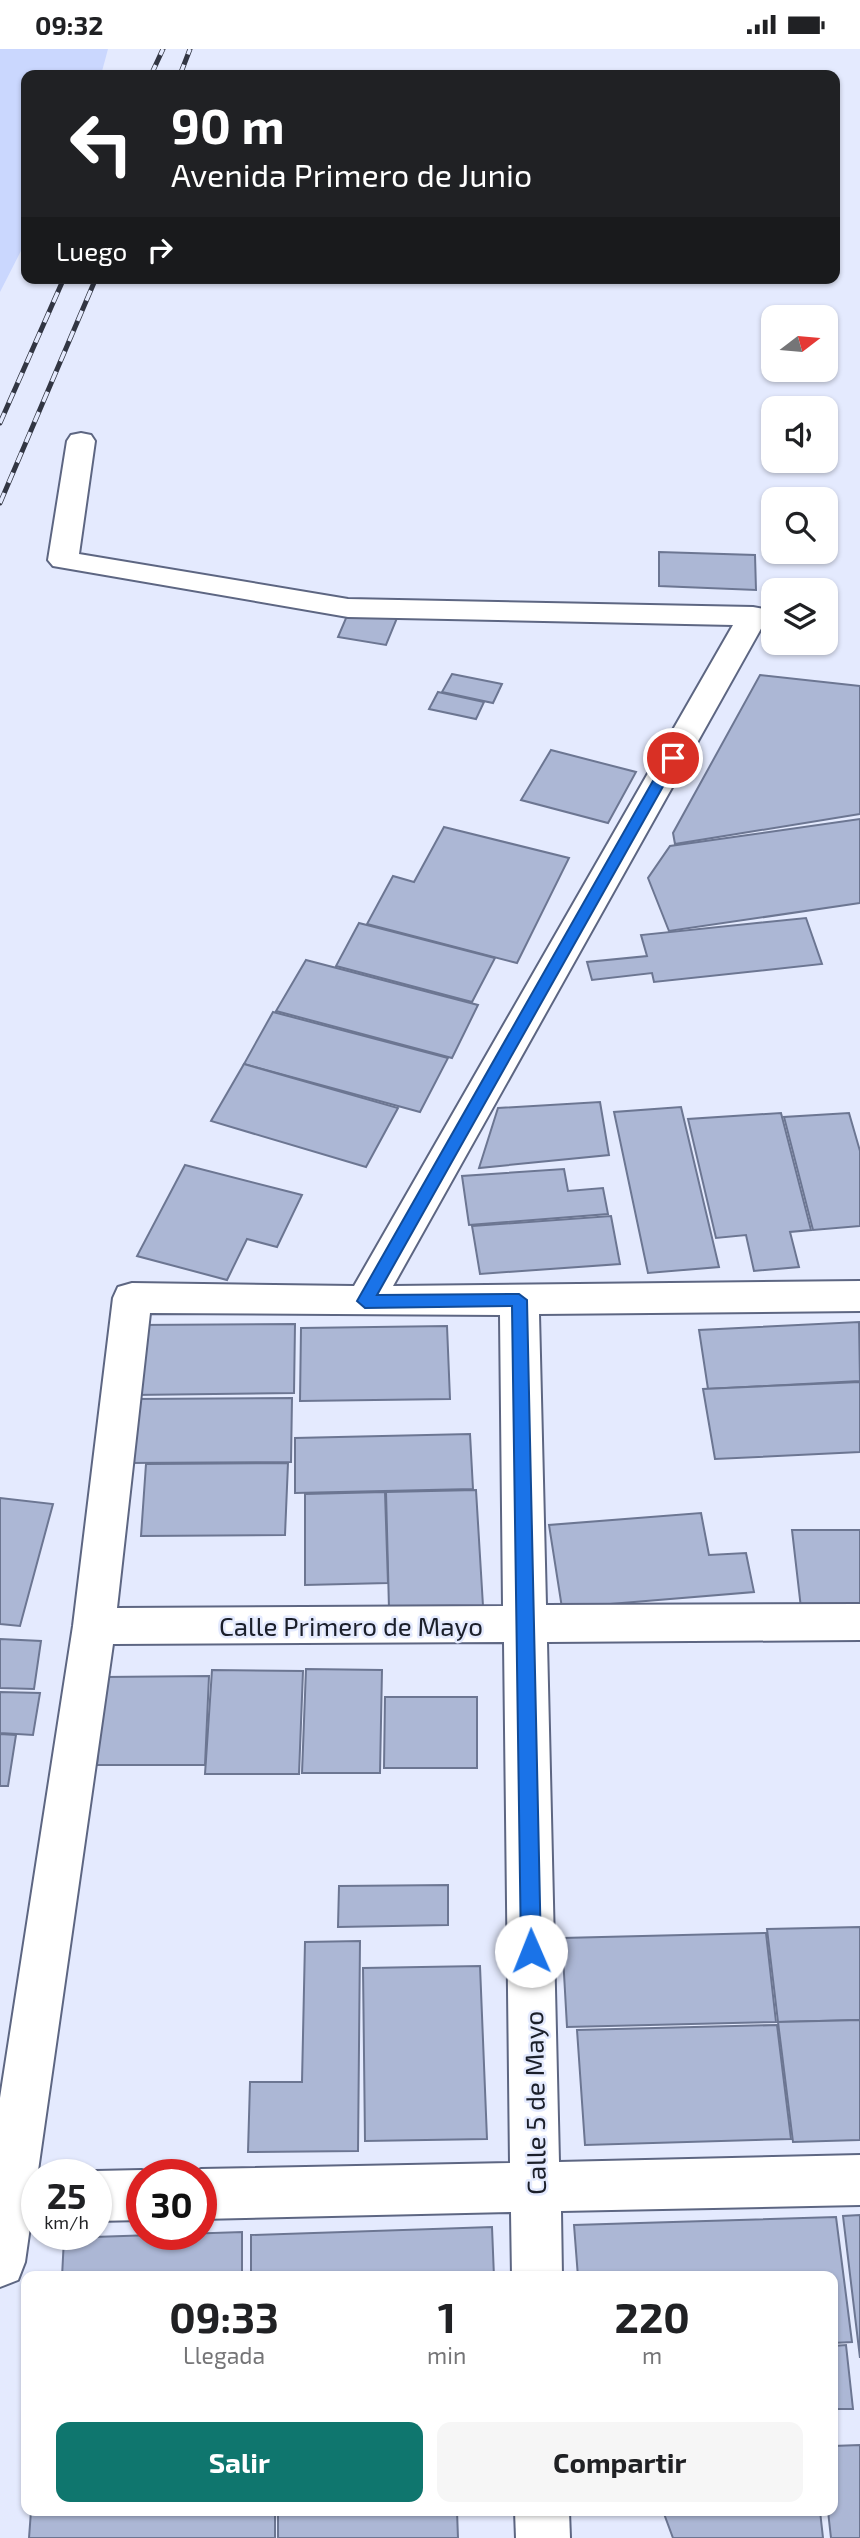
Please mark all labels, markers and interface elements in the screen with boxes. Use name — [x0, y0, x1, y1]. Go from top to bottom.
text: 09:32 — [35, 9, 103, 40]
text: 90 m — [171, 95, 285, 154]
icon: left — [56, 98, 147, 189]
text: Avenida Primero de Junio — [171, 155, 532, 193]
icon: right — [141, 231, 179, 269]
text: Luego — [56, 235, 127, 266]
north arrow — [761, 305, 838, 381]
map controls — [761, 305, 838, 655]
button: sound — [761, 396, 838, 473]
button: search — [761, 487, 838, 564]
button: layers — [761, 578, 838, 655]
pin — [643, 728, 703, 788]
icon: arrive — [654, 739, 692, 777]
street label: Calle Primero de Mayo — [219, 1610, 483, 1641]
position arrow — [494, 1914, 568, 1988]
street label: Calle 5 de Mayo — [517, 2011, 551, 2195]
speed limit sign: 30 — [126, 2159, 217, 2250]
text: 25 — [47, 2174, 86, 2216]
text: km/h — [44, 2211, 89, 2233]
text: 09:33 — [169, 2291, 279, 2341]
text: 1 — [438, 2291, 456, 2341]
text: 220 — [615, 2291, 690, 2341]
text: Llegada — [183, 2341, 265, 2369]
text: min — [427, 2341, 466, 2369]
text: m — [642, 2341, 662, 2369]
button: Salir — [56, 2422, 423, 2502]
button: Compartir — [437, 2422, 803, 2502]

